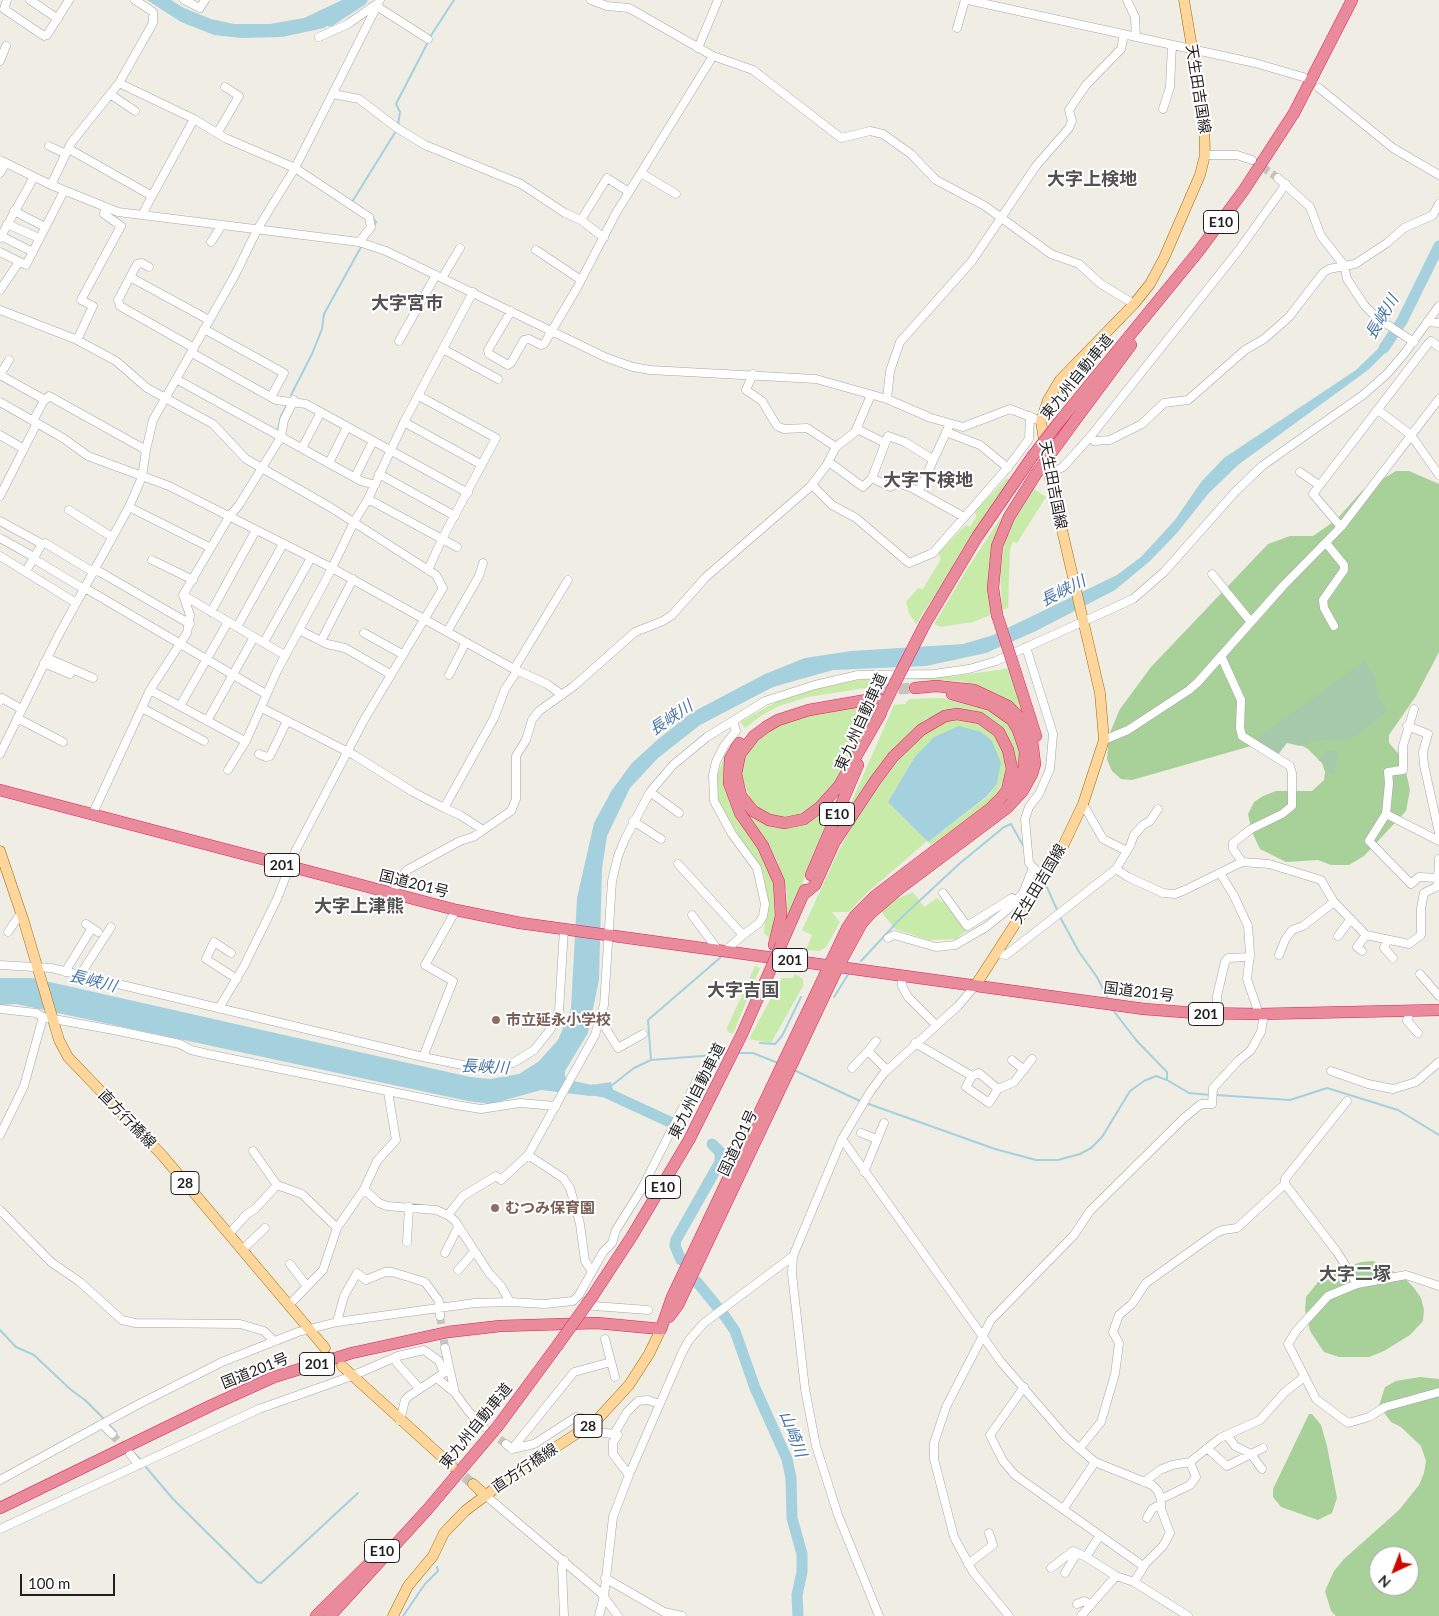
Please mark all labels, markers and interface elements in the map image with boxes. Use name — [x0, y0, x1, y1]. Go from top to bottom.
street label: 天生田吉国線 — [1182, 43, 1214, 135]
district label: 大字上検地 — [1047, 168, 1137, 190]
road number: E10 — [1204, 210, 1238, 233]
water label: 長峡川 — [1361, 291, 1403, 343]
district label: 大字宮市 — [371, 292, 443, 314]
street label: 東九州自動車道 — [1037, 331, 1117, 423]
street label: 天生田吉国線 — [1036, 439, 1070, 531]
district label: 大字下検地 — [883, 469, 973, 491]
water label: 長峡川 — [1037, 572, 1089, 610]
street label: 東九州自動車道 — [831, 670, 891, 774]
water label: 長峡川 — [646, 697, 696, 739]
road number: E10 — [820, 802, 854, 826]
street label: 天生田吉国線 — [1008, 841, 1070, 927]
road number: 201 — [264, 854, 300, 876]
street label: 国道201号 — [377, 867, 451, 901]
district label: 大字上津熊 — [314, 895, 404, 917]
road number: 201 — [772, 948, 808, 972]
water label: 長峡川 — [67, 966, 119, 996]
district label: 大字吉国 — [707, 979, 779, 1001]
street label: 国道201号 — [1103, 979, 1175, 1005]
road number: 201 — [1188, 1002, 1224, 1026]
place label: 市立延永小学校 — [506, 1011, 611, 1029]
marker: 市立延永小学校 — [490, 1014, 502, 1026]
street label: 東九州自動車道 — [665, 1040, 729, 1142]
water label: 長峡川 — [461, 1056, 509, 1078]
street label: 直方行橋線 — [94, 1086, 160, 1152]
street label: 国道201号 — [715, 1107, 761, 1179]
road number: 28 — [171, 1172, 199, 1194]
road number: E10 — [646, 1176, 680, 1198]
place label: むつみ保育園 — [505, 1199, 595, 1217]
marker: むつみ保育園 — [489, 1202, 501, 1214]
district label: 大字二塚 — [1319, 1263, 1391, 1285]
street label: 国道201号 — [219, 1349, 291, 1393]
road number: 201 — [300, 1352, 334, 1376]
street label: 東九州自動車道 — [436, 1380, 516, 1472]
water label: 山崎川 — [775, 1408, 811, 1460]
road number: 28 — [574, 1414, 602, 1438]
street label: 直方行橋線 — [489, 1440, 561, 1496]
road number: E10 — [364, 1540, 400, 1562]
north arrow — [1369, 1546, 1419, 1596]
scale bar — [22, 1564, 118, 1596]
text: N — [1374, 1572, 1394, 1592]
text: 100 m — [28, 1574, 70, 1592]

